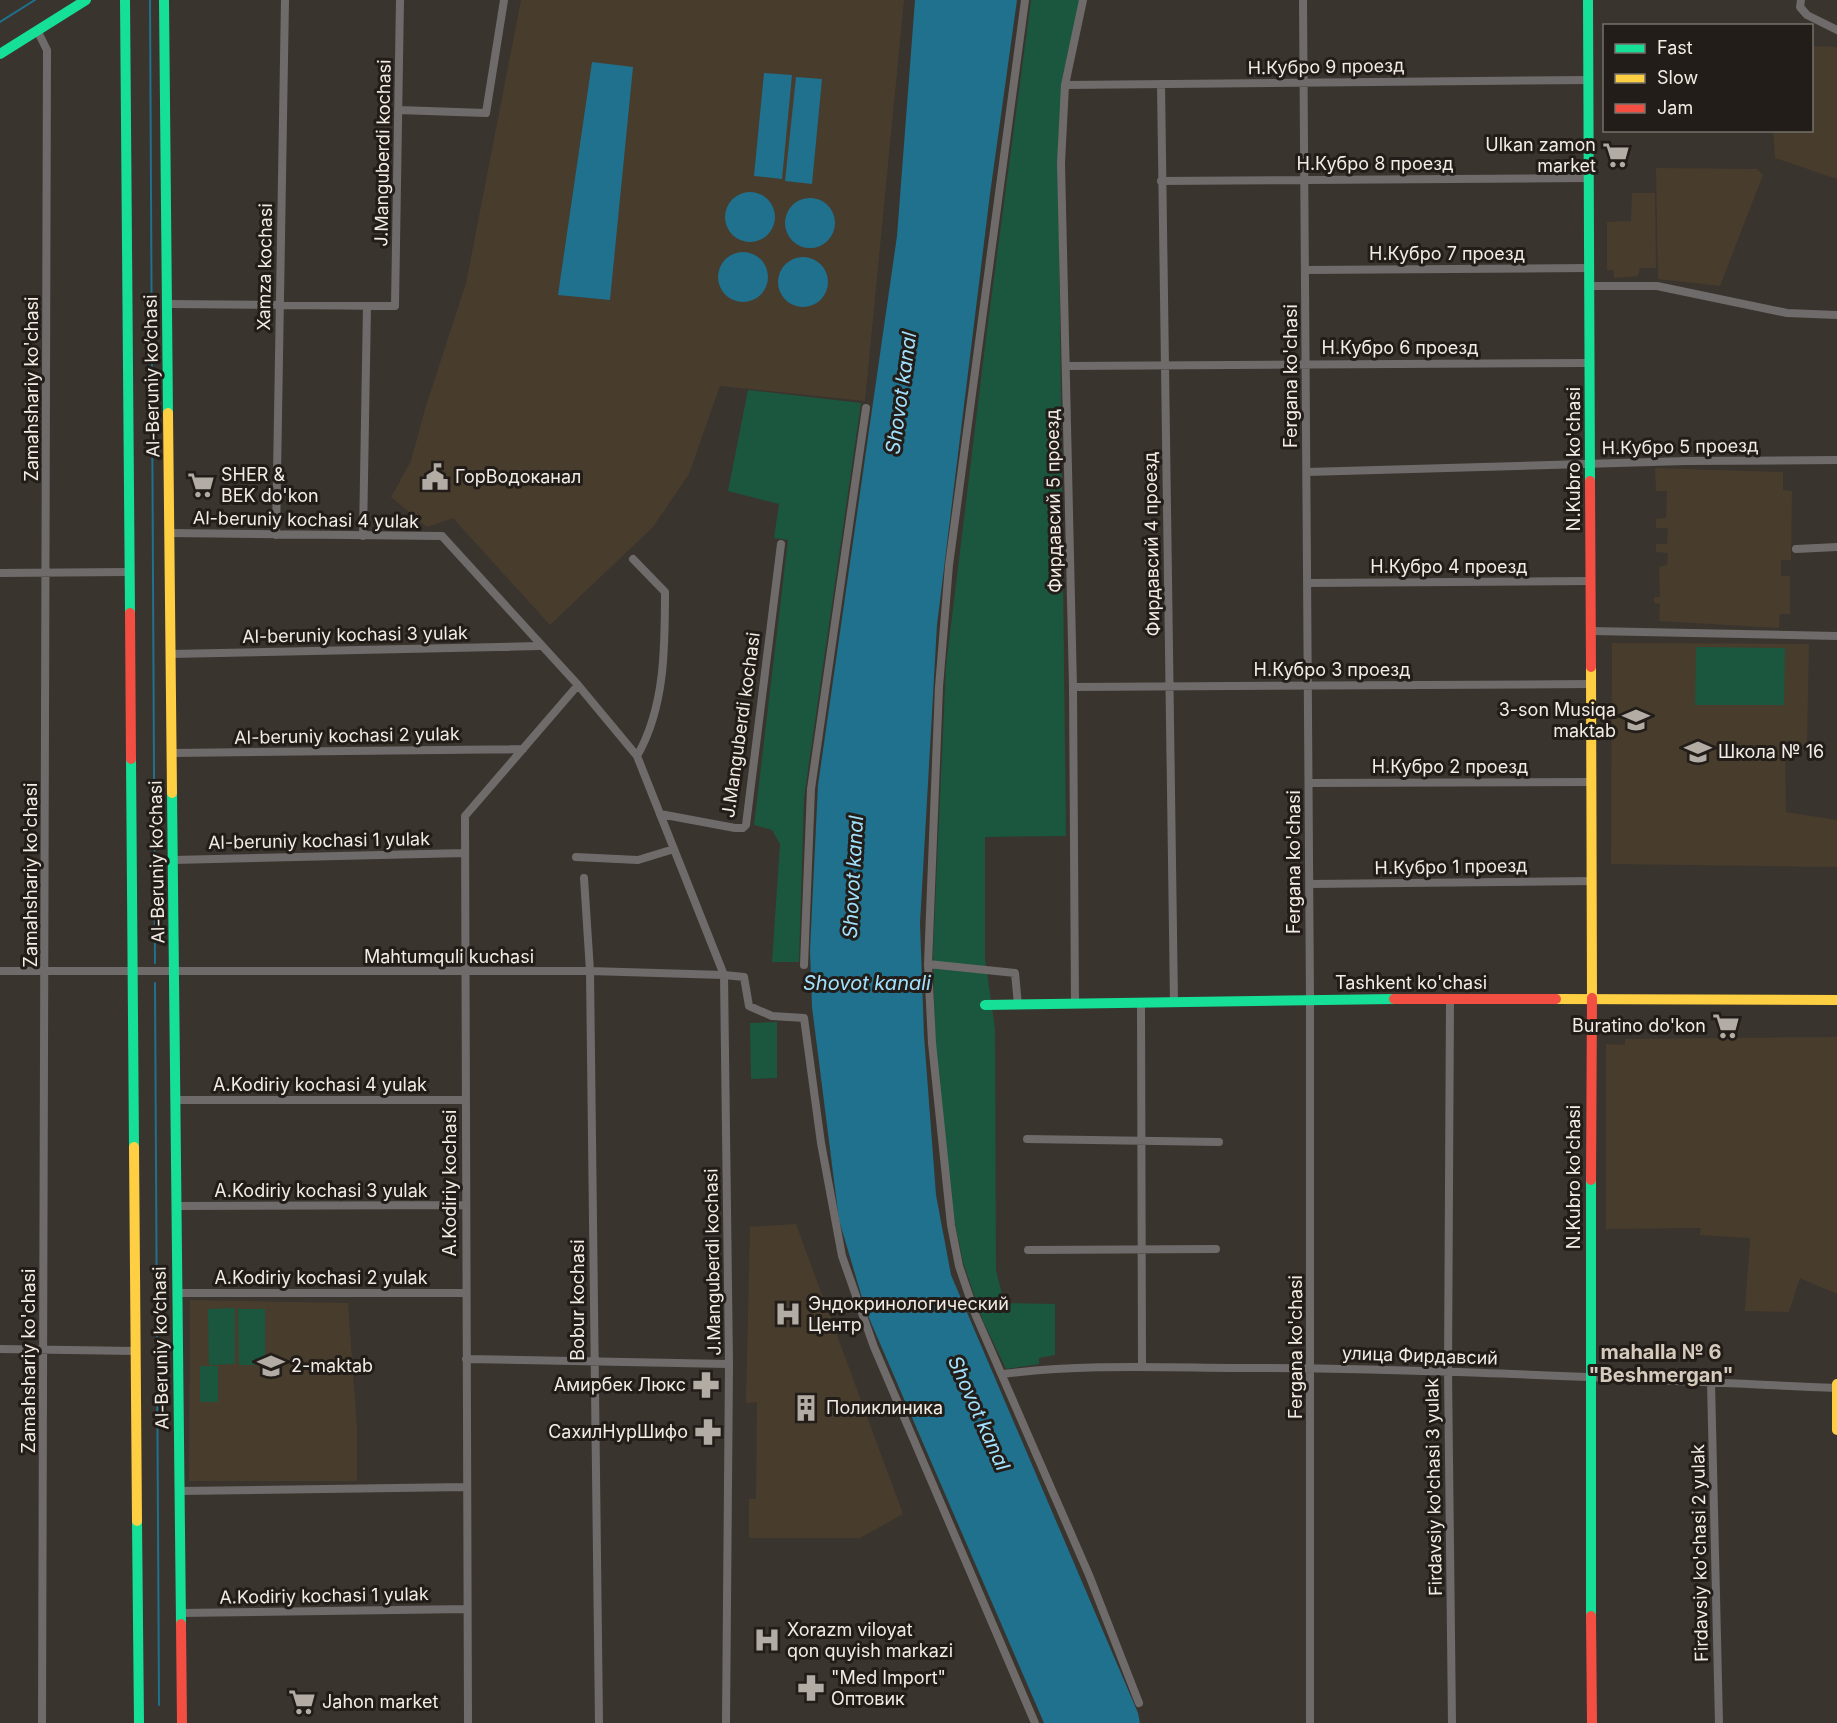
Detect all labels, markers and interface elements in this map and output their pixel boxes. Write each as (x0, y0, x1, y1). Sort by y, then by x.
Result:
legend (1603, 24, 1813, 132)
text: Fast (1657, 37, 1693, 58)
street label: Н.Кубро 9 проезд (1247, 55, 1405, 78)
street label: J.Manguberdi kochasi (370, 59, 395, 247)
text: Slow (1657, 67, 1698, 88)
text: Jam (1657, 97, 1693, 118)
place label: Ulkan zamon market (1485, 134, 1596, 176)
supermarket icon: Ulkan zamon market (1601, 140, 1631, 170)
street label: Н.Кубро 8 проезд (1297, 153, 1453, 174)
street label: Xamza kochasi (253, 203, 276, 331)
street label: Н.Кубро 7 проезд (1369, 243, 1525, 264)
street label: Al-Beruniy ko’chasi (140, 294, 163, 458)
street label: Zamahshariy ko'chasi (21, 297, 42, 481)
street label: Fergana ko'chasi (1280, 304, 1301, 448)
water label: Shovot kanal (881, 330, 921, 456)
street label: Н.Кубро 6 проезд (1322, 337, 1478, 358)
street label: N.Kubro ko'chasi (1563, 387, 1584, 531)
street label: Фирдавсий 5 проезд (1041, 409, 1066, 593)
street label: Н.Кубро 5 проезд (1601, 435, 1759, 458)
street label: Фирдавсий 4 проезд (1139, 452, 1164, 636)
public building icon: ГорВодоканал (420, 462, 450, 492)
place label: SHER & BEK do'kon (221, 464, 319, 506)
place label: ГорВодоканал (455, 466, 581, 487)
supermarket icon: SHER & BEK do'kon (186, 470, 216, 500)
street label: Al-beruniy kochasi 4 yulak (193, 507, 419, 532)
street label: Н.Кубро 4 проезд (1370, 556, 1528, 577)
street label: Al-beruniy kochasi 3 yulak (242, 622, 468, 647)
street label: J.Manguberdi kochasi (717, 631, 764, 819)
street label: Н.Кубро 3 проезд (1254, 659, 1410, 680)
place label: 3-son Musiqa maktab (1499, 699, 1616, 741)
school or university icon: 3-son Musiqa maktab (1621, 705, 1651, 735)
street label: Al-beruniy kochasi 2 yulak (234, 723, 460, 748)
school or university icon: Школа № 16 (1683, 737, 1713, 767)
place label: Школа № 16 (1718, 741, 1824, 762)
street label: Н.Кубро 2 проезд (1372, 756, 1528, 777)
street label: Al-Beruniy ko’chasi (145, 780, 168, 944)
street label: Zamahshariy ko'chasi (20, 783, 41, 967)
street label: Fergana ko'chasi (1283, 790, 1304, 934)
water label: Shovot kanal (838, 815, 868, 939)
street label: Al-beruniy kochasi 1 yulak (208, 828, 430, 853)
street label: Н.Кубро 1 проезд (1374, 855, 1528, 878)
street label: Mahtumquli kuchasi (364, 946, 534, 967)
water label: Shovot kanali (803, 971, 932, 995)
street label: Tashkent ko'chasi (1335, 972, 1487, 993)
supermarket icon: Buratino do'kon (1711, 1011, 1741, 1041)
place label: Buratino do'kon (1572, 1015, 1706, 1036)
street label: A.Kodiriy kochasi 4 yulak (213, 1074, 427, 1095)
street label: N.Kubro ko'chasi (1563, 1105, 1584, 1249)
street label: A.Kodiriy kochasi (439, 1110, 460, 1256)
street label: J.Manguberdi kochasi (700, 1168, 725, 1356)
street label: A.Kodiriy kochasi 3 yulak (214, 1180, 428, 1201)
street label: Bobur kochasi (567, 1239, 588, 1361)
street label: Al-Beruniy ko’chasi (149, 1266, 172, 1430)
street label: A.Kodiriy kochasi 2 yulak (214, 1267, 428, 1288)
street label: Zamahshariy ko'chasi (18, 1269, 39, 1453)
street label: Fergana ko'chasi (1285, 1275, 1306, 1419)
place label: Эндокринологический Центр (808, 1293, 1009, 1335)
hospital icon: Эндокринологический Центр (773, 1299, 803, 1329)
district label: mahalla № 6 "Beshmergan" (1589, 1340, 1733, 1387)
street label: улица Фирдавсий (1342, 1342, 1498, 1369)
school or university icon: 2-maktab (256, 1351, 286, 1381)
water label: Shovot kanal (943, 1352, 1015, 1474)
place label: 2-maktab (291, 1355, 373, 1376)
pharmacy icon: Амирбек Люкс (691, 1370, 721, 1400)
place label: Амирбек Люкс (554, 1374, 686, 1395)
street label: Firdavsiy ko'chasi 3 yulak (1421, 1378, 1446, 1596)
building icon: Поликлиника (791, 1393, 821, 1423)
place label: Поликлиника (826, 1397, 943, 1418)
pharmacy icon: СахилНурШифо (693, 1417, 723, 1447)
place label: СахилНурШифо (548, 1421, 688, 1442)
street label: Firdavsiy ko'chasi 2 yulak (1687, 1444, 1712, 1662)
street label: A.Kodiriy kochasi 1 yulak (219, 1583, 429, 1608)
place label: Xorazm viloyat qon quyish markazi (787, 1619, 953, 1661)
hospital icon: Xorazm viloyat qon quyish markazi (752, 1625, 782, 1655)
place label: "Med Import" Оптовик (831, 1667, 946, 1709)
pharmacy icon: "Med Import" Оптовик (796, 1673, 826, 1703)
supermarket icon: Jahon market (287, 1687, 317, 1717)
place label: Jahon market (322, 1691, 438, 1712)

